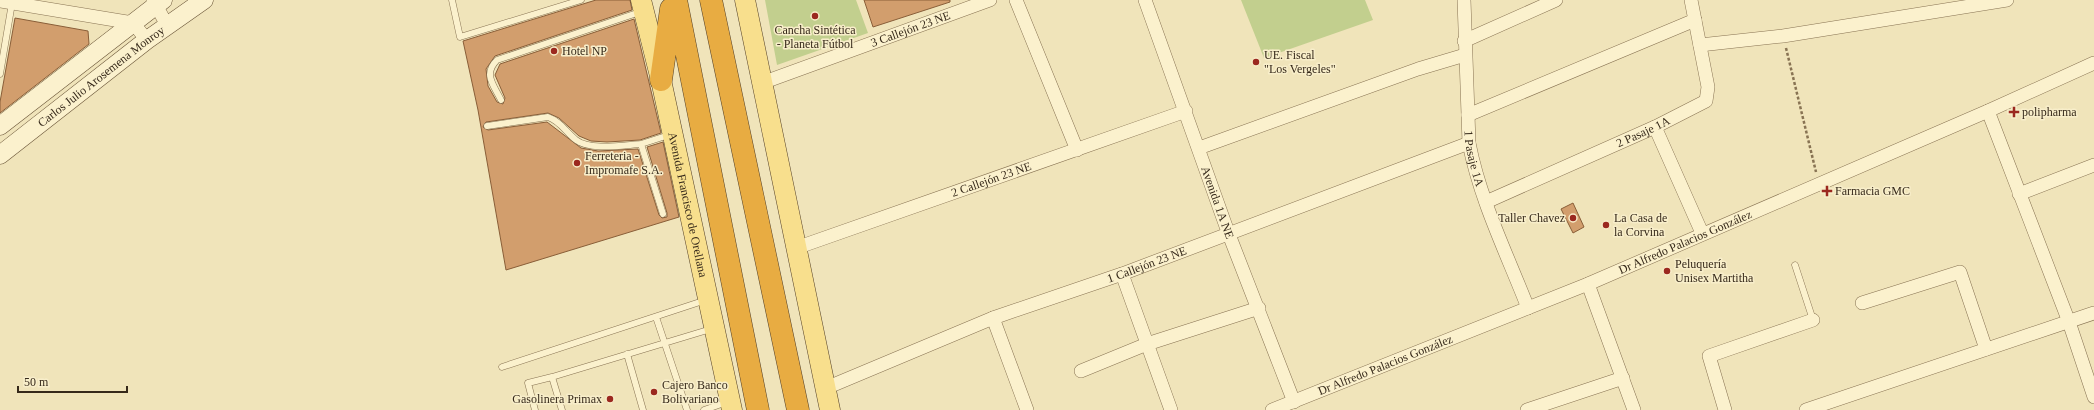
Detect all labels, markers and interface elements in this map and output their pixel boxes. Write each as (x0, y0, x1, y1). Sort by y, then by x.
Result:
street label: 3 Callejón 23 NE (869, 8, 952, 50)
marker: Cancha Sintética - Planeta Fútbol (810, 11, 820, 21)
street label: Carlos Julio Arosemena Monroy (35, 23, 167, 130)
place label: Cancha Sintética - Planeta Fútbol (775, 23, 856, 51)
place label: Hotel NP (562, 44, 607, 58)
marker: Hotel NP (549, 46, 559, 56)
place label: UE. Fiscal "Los Vergeles" (1264, 48, 1336, 76)
marker: UE. Fiscal "Los Vergeles" (1251, 57, 1261, 67)
place label: polipharma (2022, 105, 2077, 119)
marker: polipharma (2009, 107, 2019, 117)
street label: 2 Pasaje 1A (1614, 113, 1673, 150)
street label: 1 Pasaje 1A (1462, 130, 1487, 189)
street label: Avenida Francisco de Orellana (665, 131, 710, 279)
place label: Ferreteria - Impromafe S.A. (585, 149, 663, 177)
marker: Ferreteria - Impromafe S.A. (572, 158, 582, 168)
street label: 2 Callejón 23 NE (949, 159, 1033, 200)
street label: Avenida 1A NE (1198, 164, 1237, 241)
place label: Farmacia GMC (1835, 184, 1910, 198)
marker: Farmacia GMC (1822, 186, 1832, 196)
street label: Dr Alfredo Palacios González (1616, 207, 1754, 277)
place label: Taller Chavez (1498, 211, 1565, 225)
place label: La Casa de la Corvina (1614, 211, 1667, 239)
marker: Taller Chavez (1568, 213, 1578, 223)
marker: La Casa de la Corvina (1601, 220, 1611, 230)
street label: 1 Callejón 23 NE (1105, 243, 1189, 286)
place label: Peluquería Unisex Martitha (1675, 257, 1754, 285)
marker: Peluquería Unisex Martitha (1662, 266, 1672, 276)
street label: Dr Alfredo Palacios González (1316, 332, 1455, 398)
scale bar (18, 368, 127, 394)
text: 50 m (24, 375, 49, 389)
place label: Cajero Banco Bolivariano (662, 378, 728, 406)
marker: Cajero Banco Bolivariano (649, 387, 659, 397)
place label: Gasolinera Primax (512, 392, 602, 406)
marker: Gasolinera Primax (605, 394, 615, 404)

